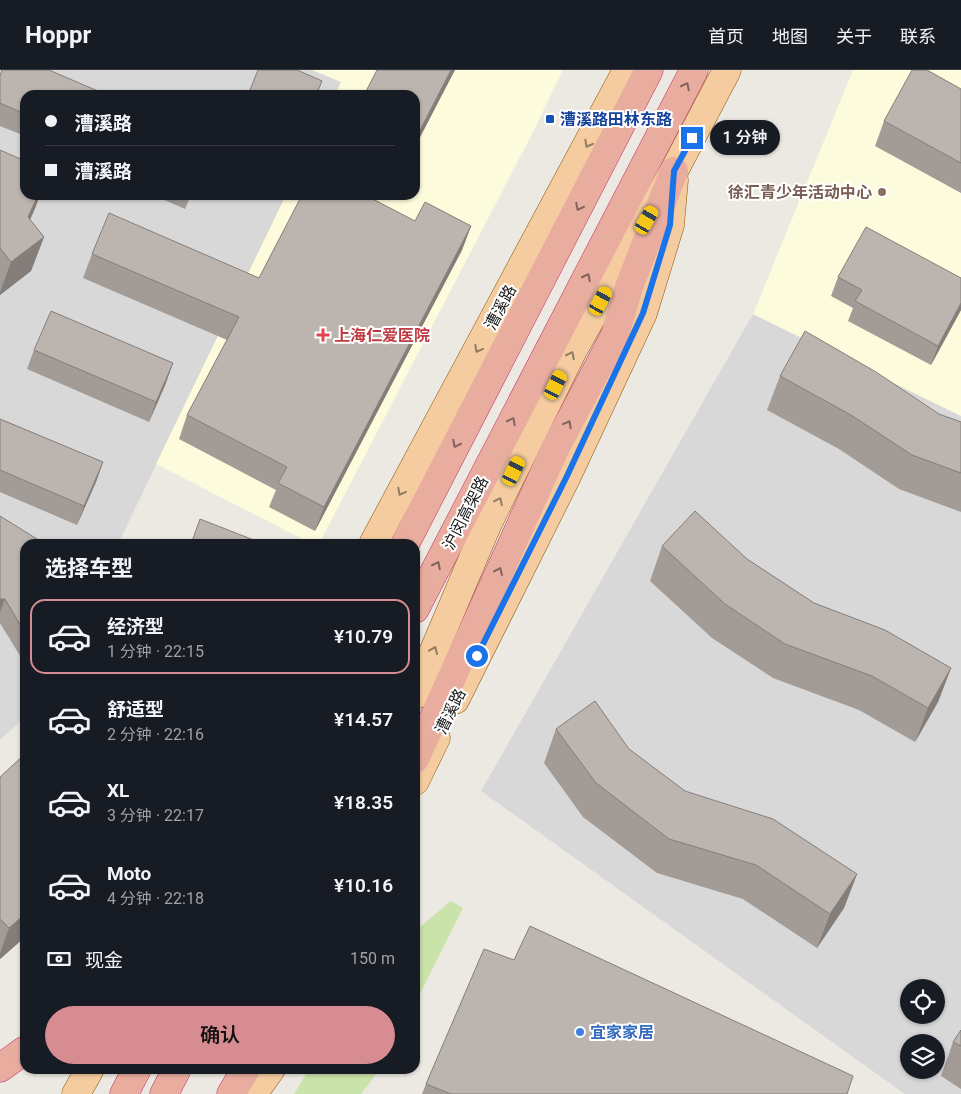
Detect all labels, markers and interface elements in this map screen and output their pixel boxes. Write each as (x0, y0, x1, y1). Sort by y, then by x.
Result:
text: Hoppr (25, 21, 91, 49)
text: 首页 (708, 26, 744, 47)
text: 地图 (772, 26, 808, 47)
text: 关于 (836, 26, 872, 47)
text: 联系 (900, 26, 936, 47)
one-way arrow (680, 82, 690, 91)
place label: 漕溪路田林东路 (560, 110, 672, 129)
text: 漕溪路 (75, 112, 132, 135)
marker: 漕溪路田林东路 (544, 113, 556, 125)
callout: 1 分钟 (710, 120, 780, 156)
route end (681, 127, 703, 149)
text: 1 分钟 (722, 128, 768, 147)
one-way arrow (584, 139, 594, 148)
text: 漕溪路 (75, 160, 132, 183)
place label: 徐汇青少年活动中心 (728, 183, 872, 202)
marker: 徐汇青少年活动中心 (876, 186, 888, 198)
one-way arrow (575, 201, 585, 210)
car (633, 203, 660, 237)
one-way arrow (581, 273, 591, 282)
street label: 漕溪路 (481, 282, 520, 333)
car (587, 284, 614, 318)
place label: 上海仁爱医院 (334, 326, 430, 345)
marker: 上海仁爱医院 (316, 328, 330, 342)
one-way arrow (474, 343, 484, 352)
one-way arrow (565, 351, 575, 360)
car (542, 368, 569, 402)
one-way arrow (506, 417, 516, 426)
one-way arrow (562, 420, 572, 429)
one-way arrow (452, 439, 462, 448)
car (500, 454, 527, 488)
street label: 沪闵高架路 (439, 473, 492, 553)
one-way arrow (397, 487, 407, 496)
one-way arrow (493, 497, 503, 506)
text: 选择车型 (45, 556, 133, 581)
one-way arrow (431, 562, 441, 571)
one-way arrow (493, 567, 504, 576)
icon: car (47, 614, 92, 659)
text: 经济型 (107, 615, 164, 638)
text: ¥10.79 (334, 625, 393, 648)
text: 1 分钟 · 22:15 (107, 642, 204, 661)
route start (466, 645, 488, 667)
one-way arrow (428, 646, 439, 655)
street label: 漕溪路 (431, 685, 470, 737)
icon: car (47, 697, 92, 742)
text: 舒适型 (107, 698, 164, 721)
text: ¥14.57 (334, 708, 393, 731)
text: 2 分钟 · 22:16 (107, 725, 204, 744)
text: XL (107, 779, 129, 802)
icon: car (47, 780, 92, 825)
text: ¥18.35 (334, 791, 393, 814)
text: 3 分钟 · 22:17 (107, 806, 204, 825)
text: Moto (107, 862, 151, 885)
icon: car (47, 863, 92, 908)
text: ¥10.16 (334, 874, 393, 897)
text: 4 分钟 · 22:18 (107, 889, 204, 908)
icon: cash (45, 945, 73, 973)
text: 现金 (85, 949, 123, 972)
text: 150 m (350, 949, 395, 968)
map controls (900, 979, 945, 1079)
button: locate (900, 979, 945, 1024)
button: 确认 (45, 1006, 395, 1064)
place label: 宜家家居 (590, 1023, 654, 1042)
marker: 宜家家居 (574, 1026, 586, 1038)
button: layers (900, 1034, 945, 1079)

